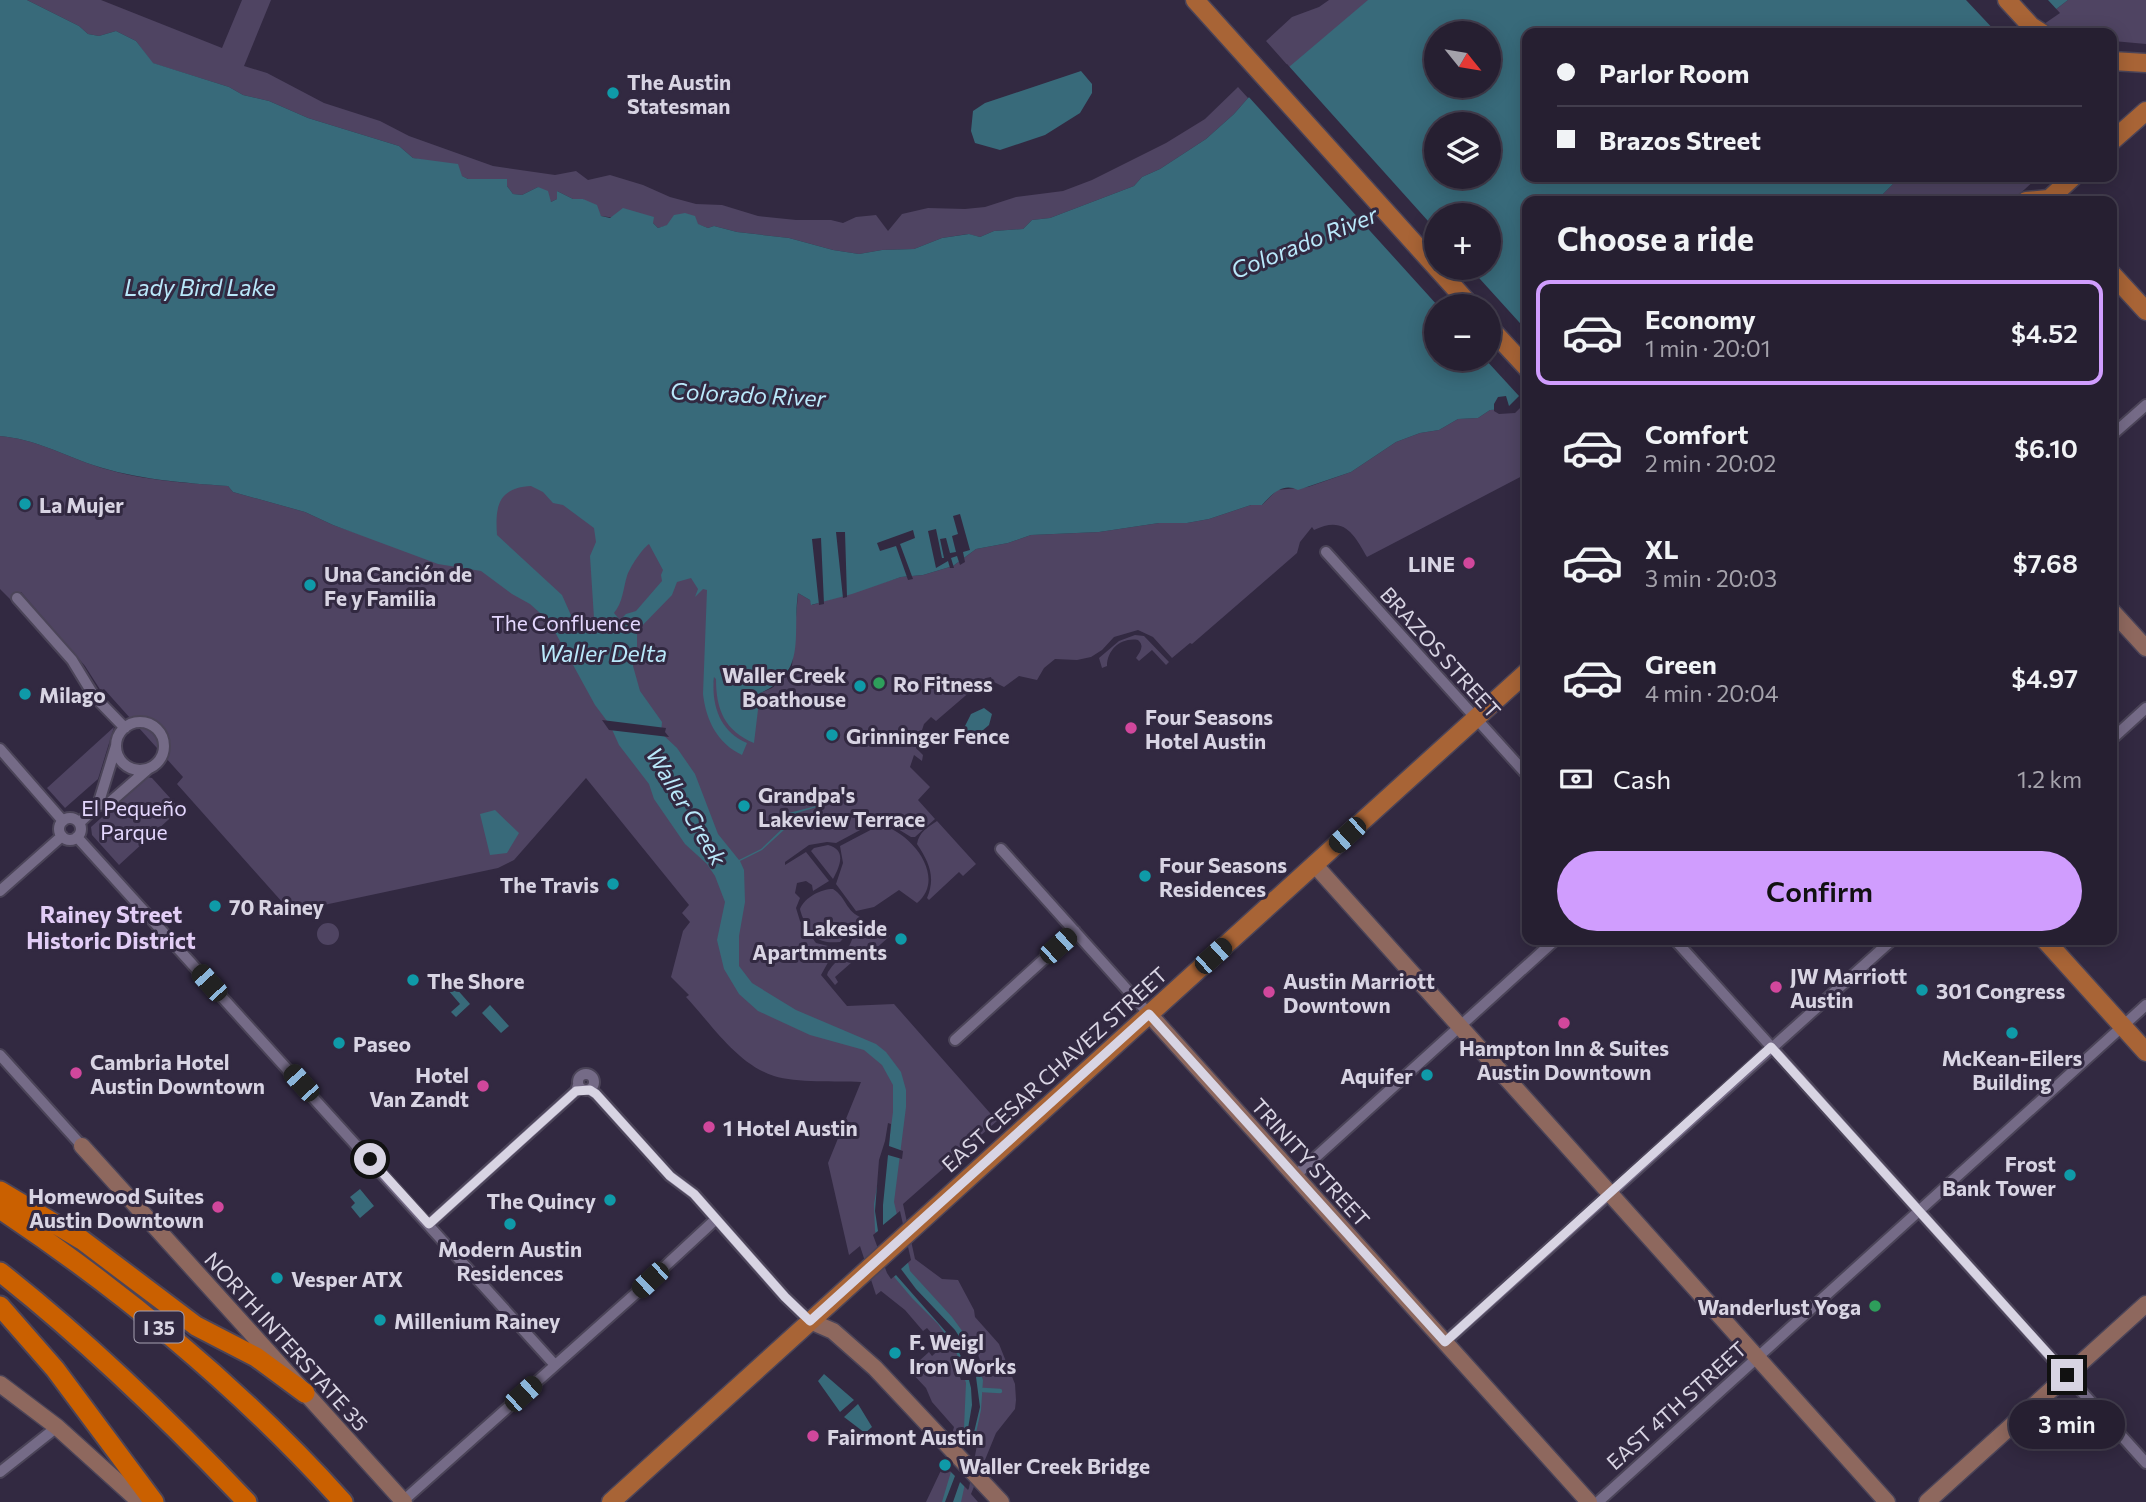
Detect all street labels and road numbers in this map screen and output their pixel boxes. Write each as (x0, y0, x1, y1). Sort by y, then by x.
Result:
street label: BRAZOS STREET (1376, 581, 1506, 723)
street label: EAST CESAR CHAVEZ STREET (936, 961, 1172, 1177)
street label: TRINITY STREET (1247, 1093, 1375, 1231)
street label: NORTH INTERSTATE 35 (200, 1246, 374, 1436)
road number: I 35 (134, 1312, 184, 1343)
street label: EAST 4TH STREET (1601, 1336, 1751, 1474)

